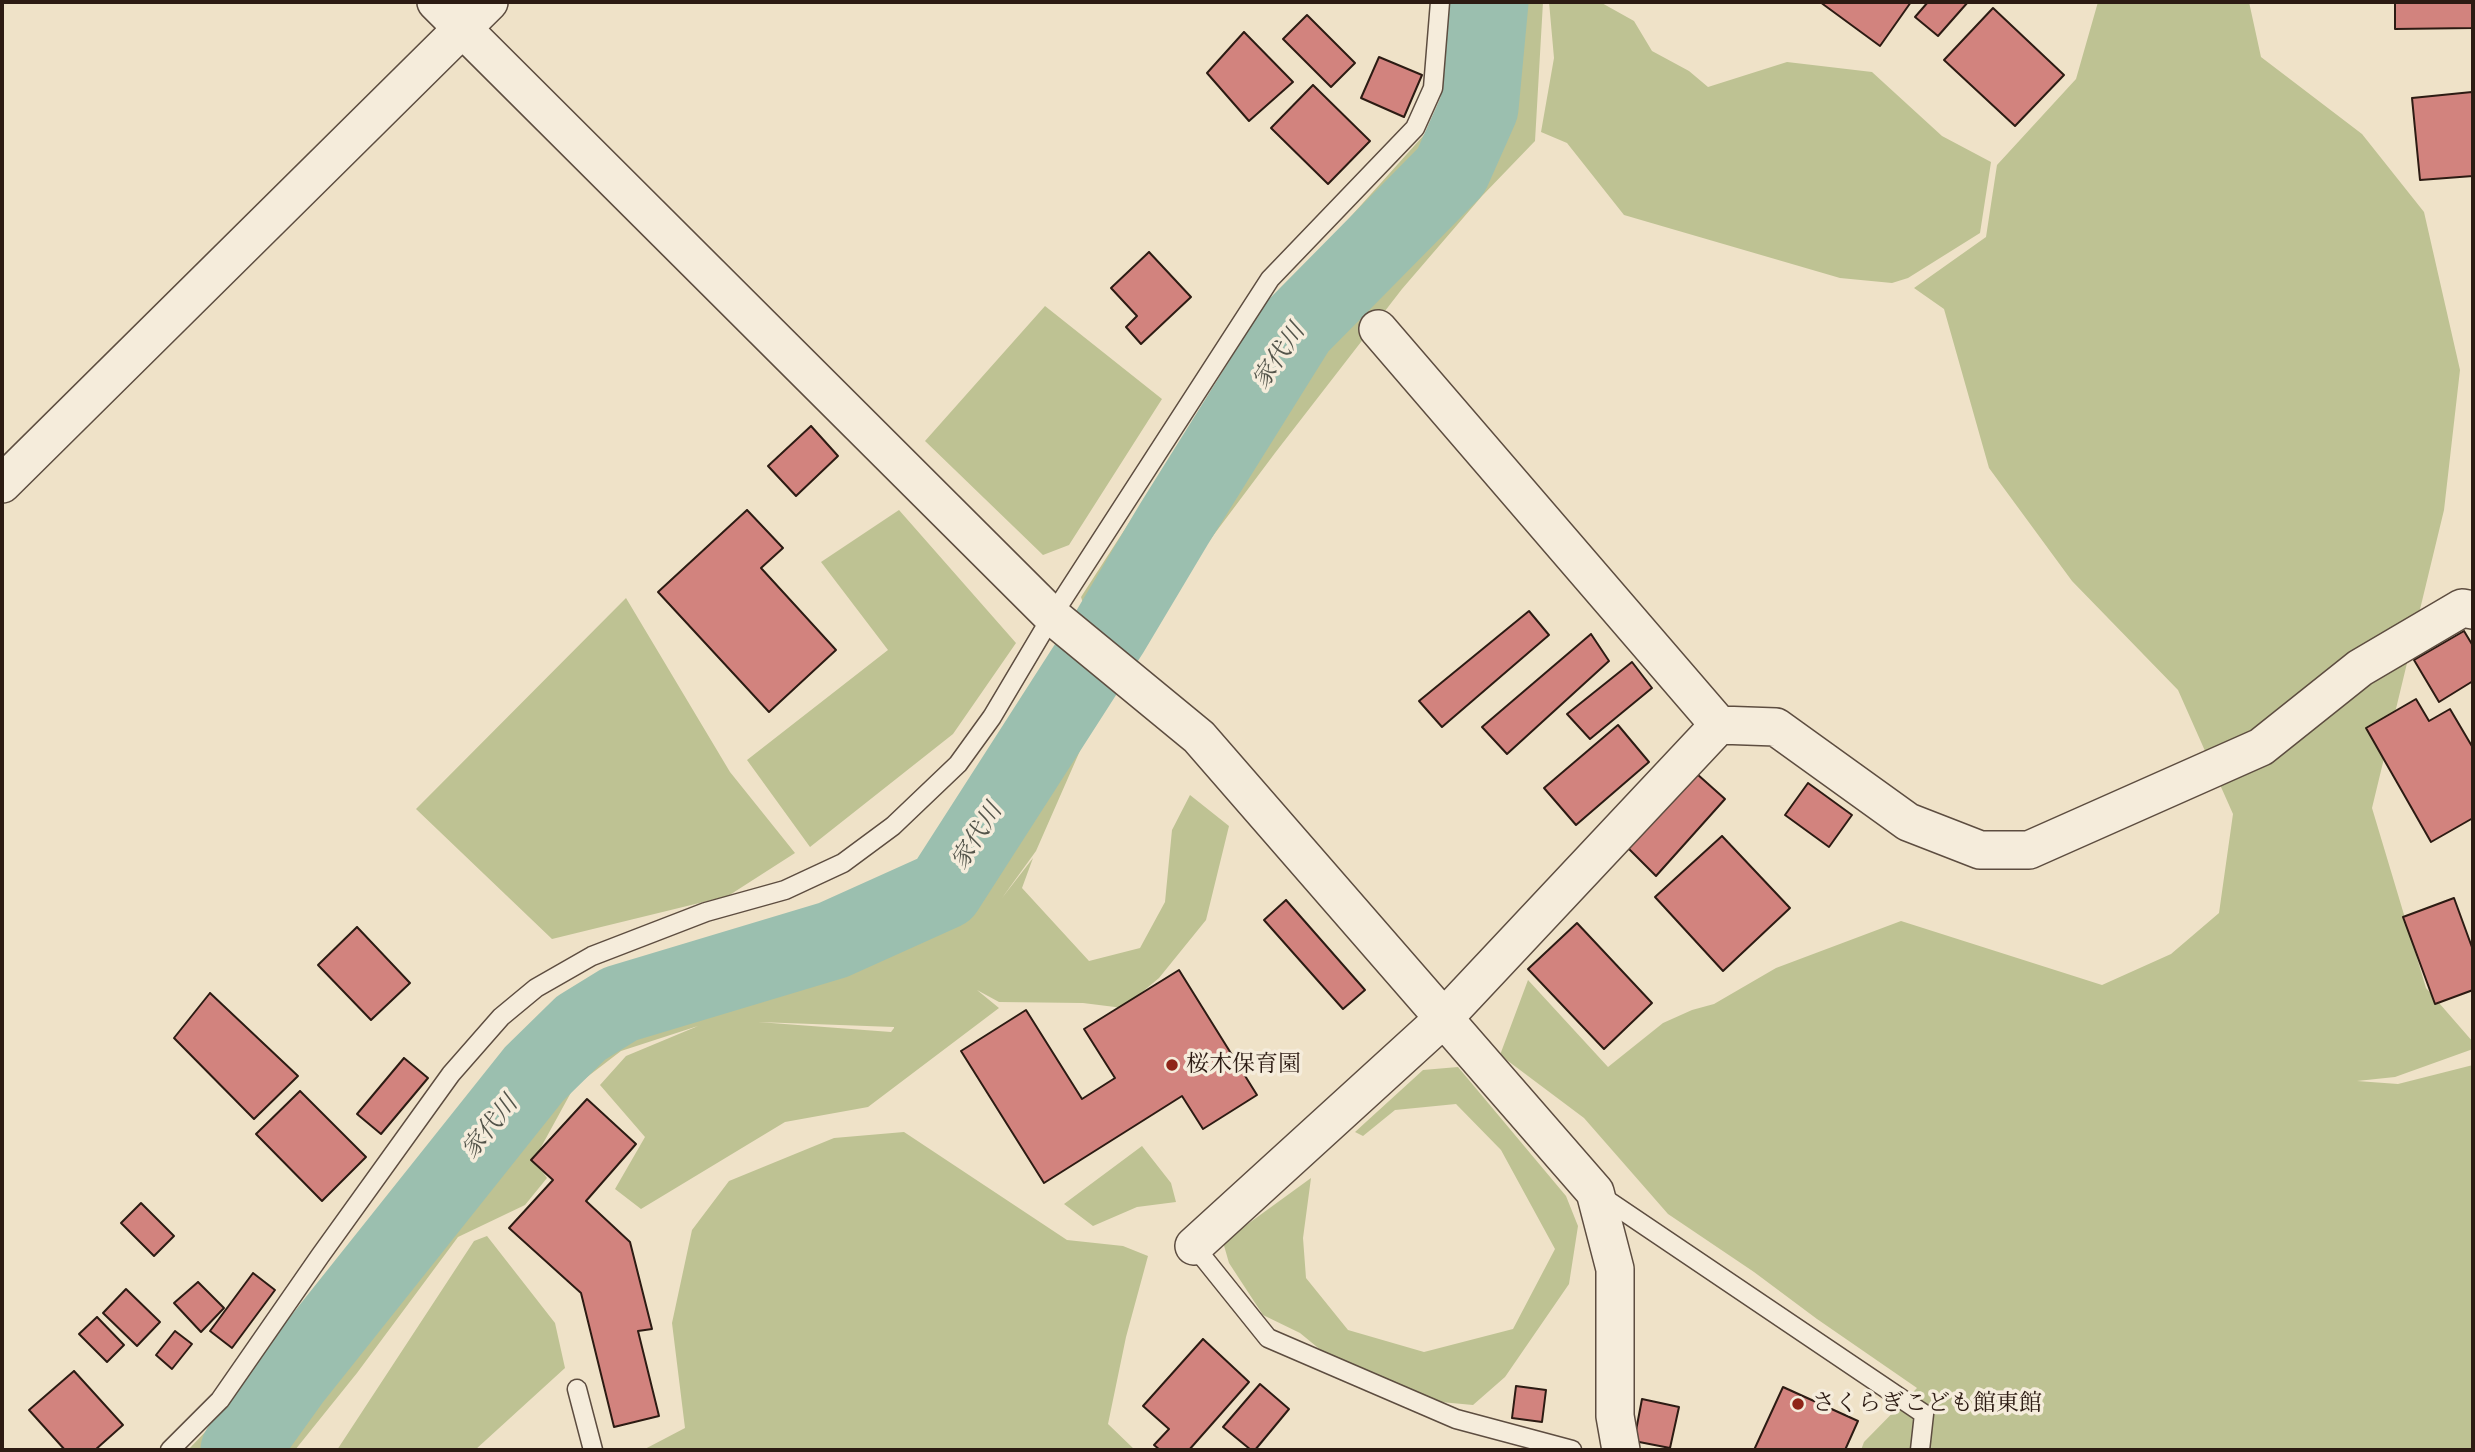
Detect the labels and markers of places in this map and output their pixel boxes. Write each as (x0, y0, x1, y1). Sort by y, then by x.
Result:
place label: 桜木保育園 (1186, 1051, 1301, 1079)
marker: 桜木保育園 (1164, 1057, 1180, 1073)
place label: さくらぎこども館東館 (1812, 1390, 2042, 1418)
marker: さくらぎこども館東館 (1790, 1396, 1806, 1412)

